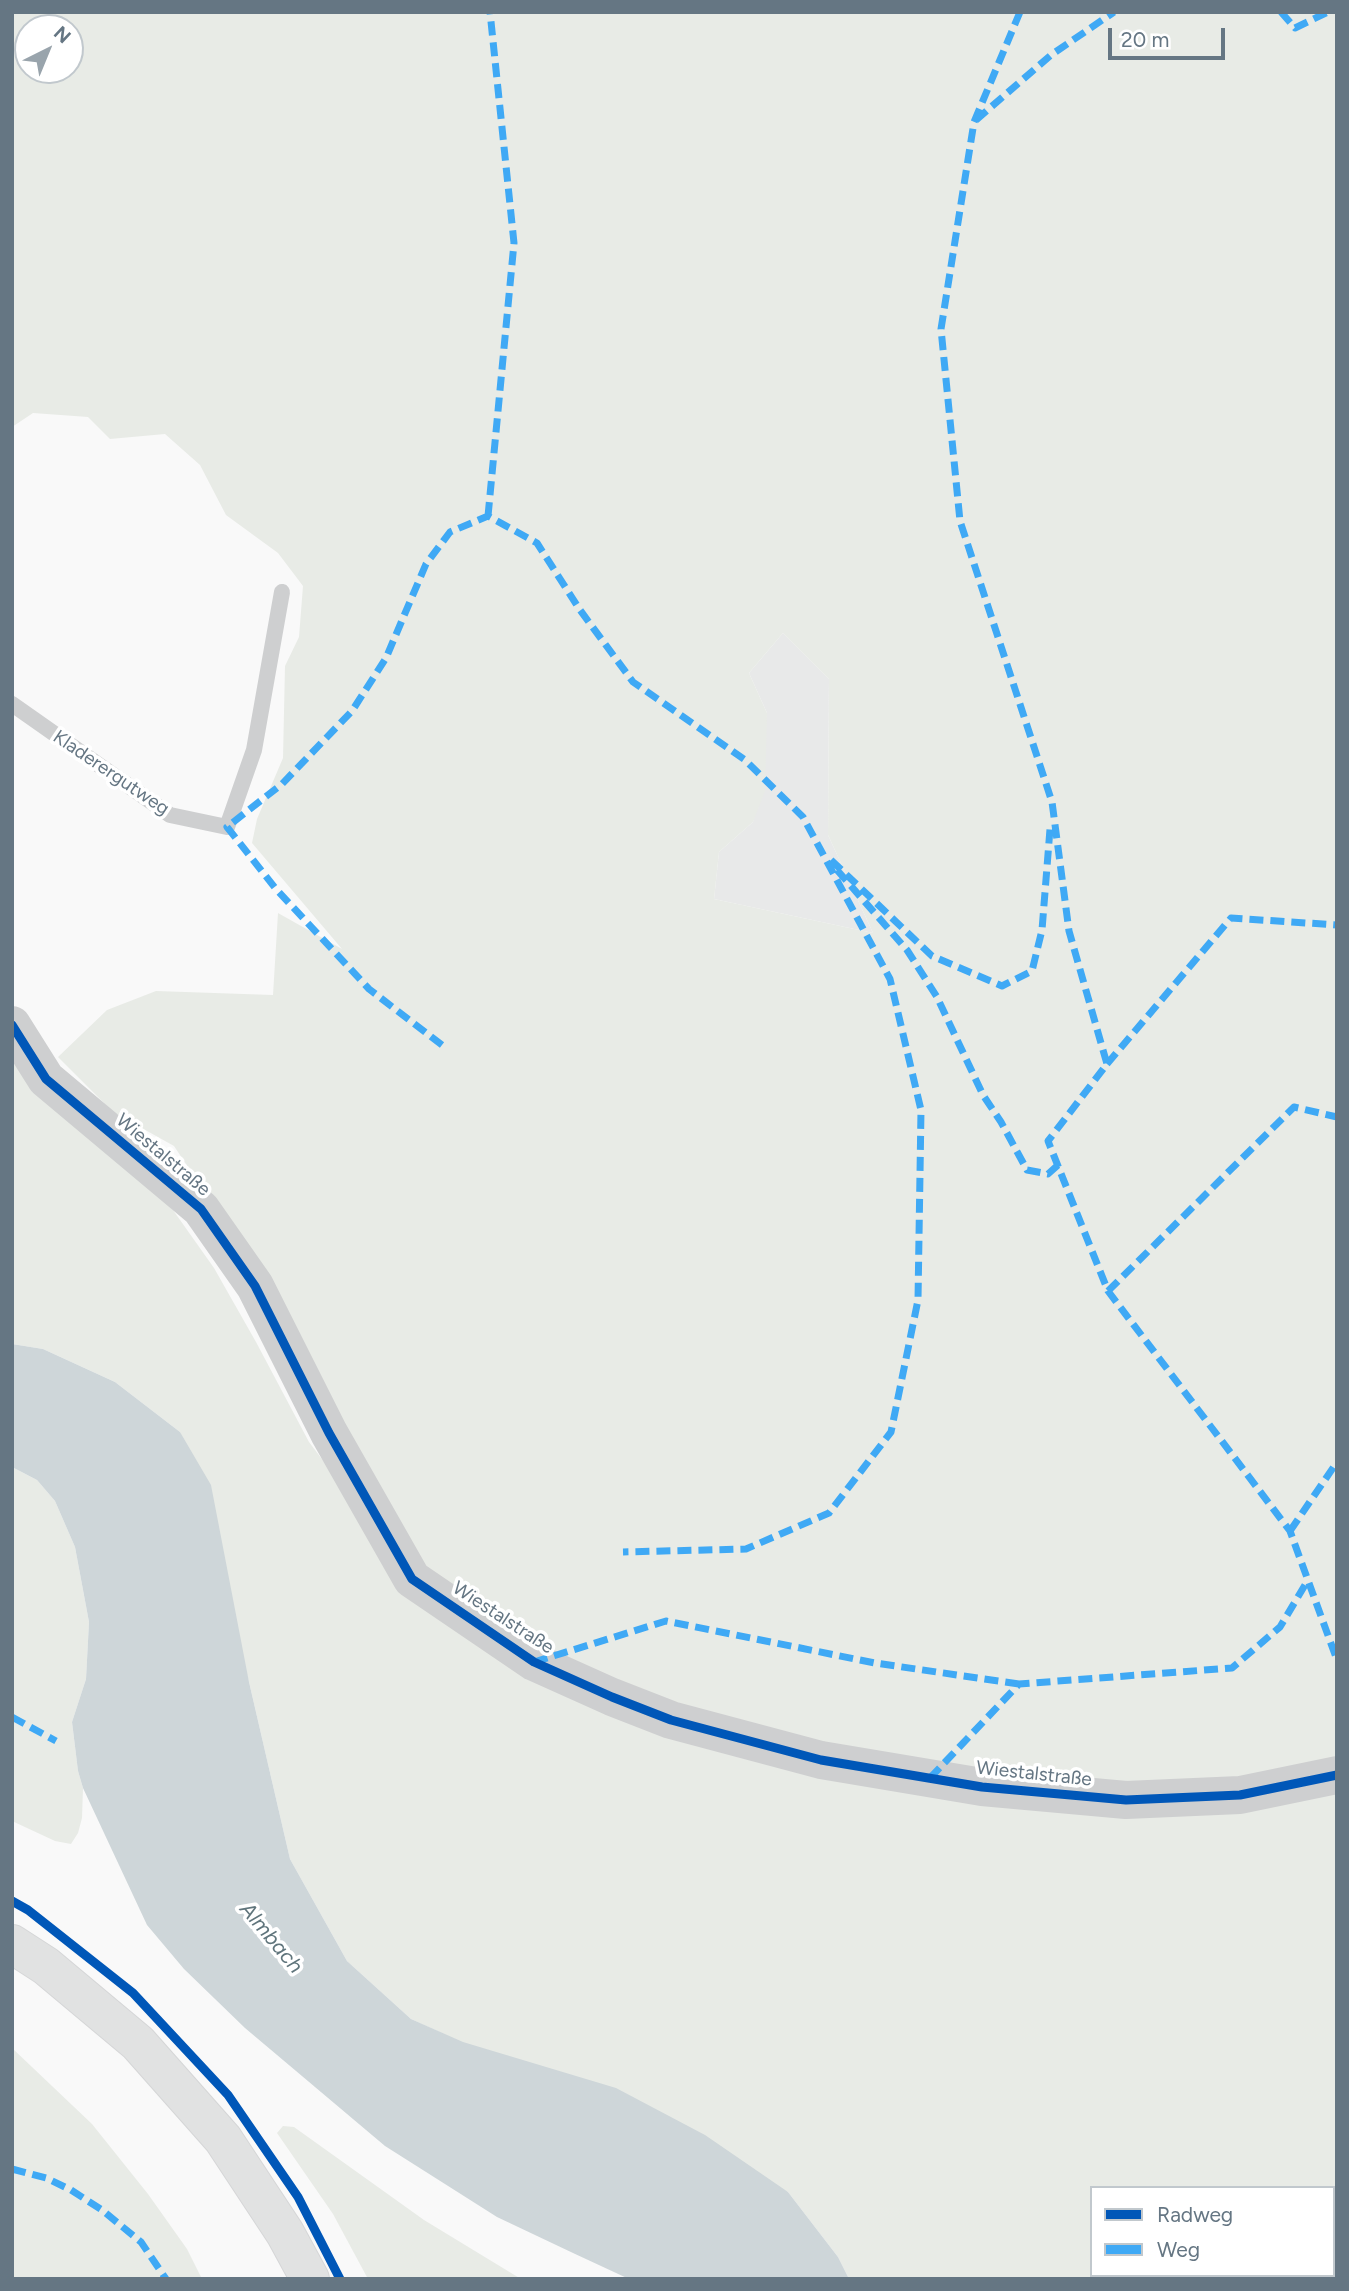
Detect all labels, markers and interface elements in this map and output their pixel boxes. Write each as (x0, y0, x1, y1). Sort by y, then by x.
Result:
north arrow (14, 14, 84, 84)
scale bar (1111, 14, 1228, 58)
text: N (49, 21, 76, 48)
text: 20 m (1121, 27, 1169, 52)
street label: Kladerergutweg (49, 726, 173, 820)
street label: Wiestalstraße (111, 1109, 215, 1201)
street label: Wiestalstraße (448, 1577, 558, 1659)
street label: Wiestalstraße (975, 1757, 1093, 1791)
water label: Almbach (234, 1897, 308, 1979)
legend (1090, 2186, 1335, 2277)
text: Radweg (1157, 2202, 1233, 2227)
text: Weg (1157, 2237, 1200, 2262)

